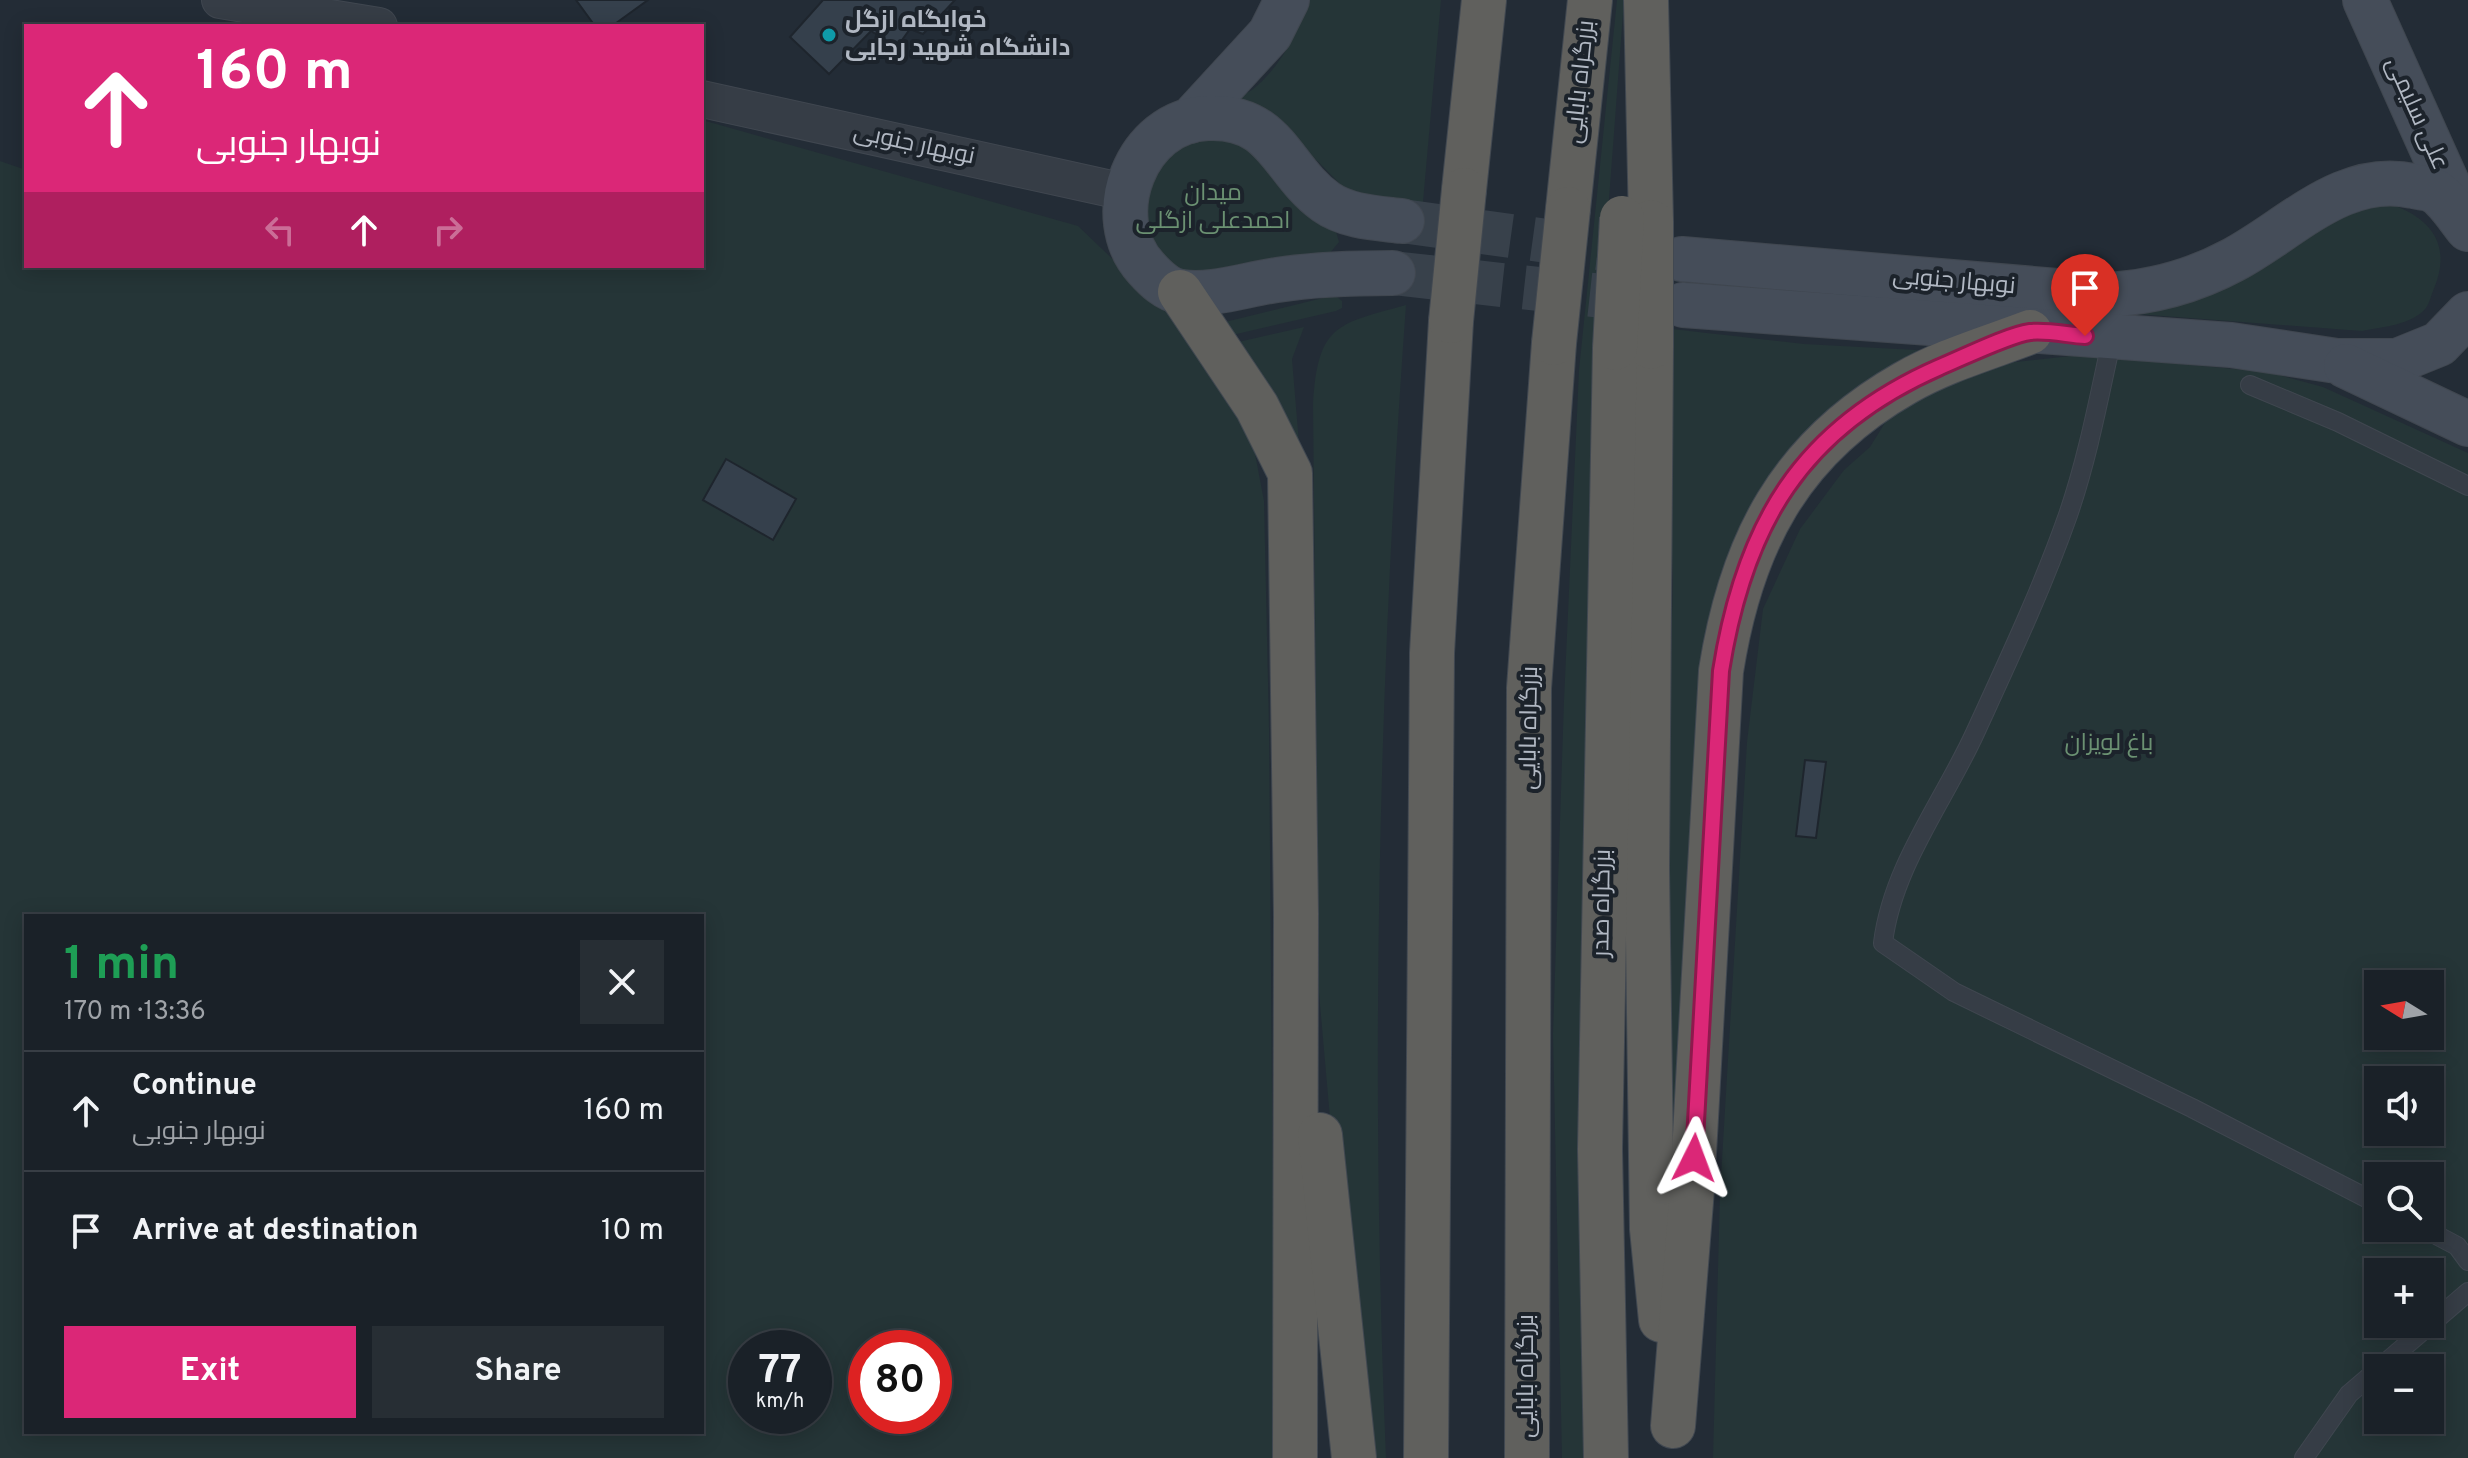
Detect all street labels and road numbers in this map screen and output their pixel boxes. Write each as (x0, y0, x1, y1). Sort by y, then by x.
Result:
street label: بزرگراه بابایی (1560, 19, 1602, 145)
street label: علی سلیمی (2378, 53, 2454, 175)
street label: نوبهار جنوبی (851, 117, 977, 173)
street label: نوبهار جنوبی (1891, 262, 2017, 302)
street label: بزرگراه بابایی (1514, 666, 1546, 790)
street label: بزرگراه صدر (1587, 849, 1619, 959)
street label: بزرگراه بابایی (1512, 1314, 1542, 1438)

